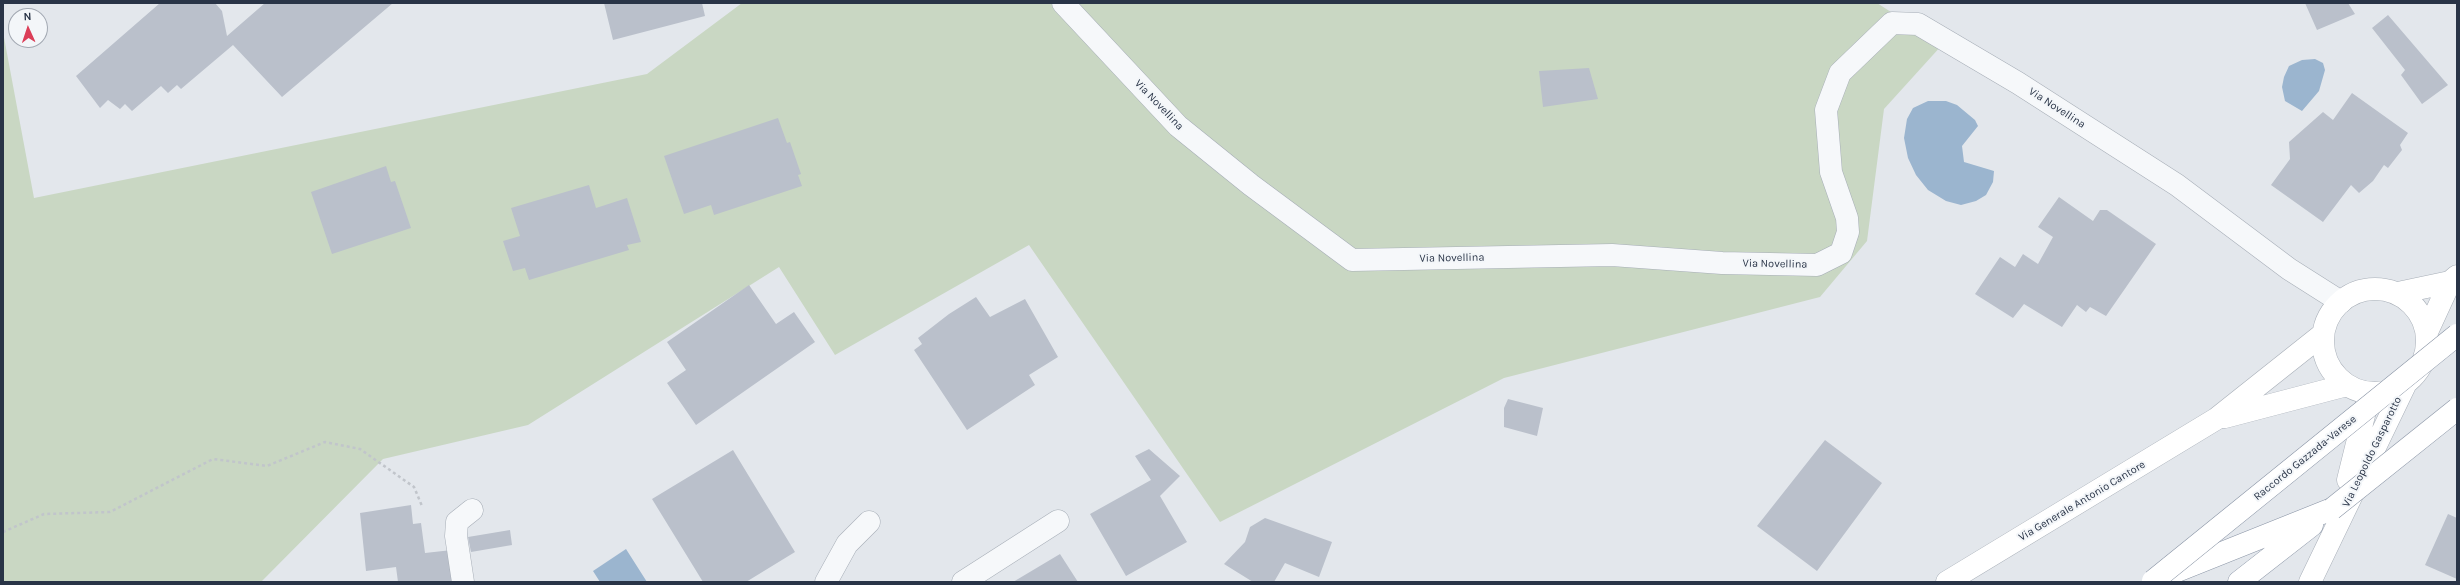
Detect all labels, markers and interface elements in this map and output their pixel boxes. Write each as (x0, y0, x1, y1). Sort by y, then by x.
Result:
north arrow (8, 8, 48, 48)
text: N (23, 10, 32, 23)
street label: Via Novellina (1132, 77, 1186, 133)
street label: Via Novellina (2026, 85, 2088, 131)
street label: Via Novellina (1419, 251, 1485, 265)
street label: Via Novellina (1742, 257, 1808, 271)
street label: Via Leopoldo Gasparotto (2339, 395, 2405, 509)
street label: Raccordo Gazzada-Varese (2251, 413, 2359, 503)
street label: Via Generale Antonio Cantore (2016, 458, 2148, 544)

